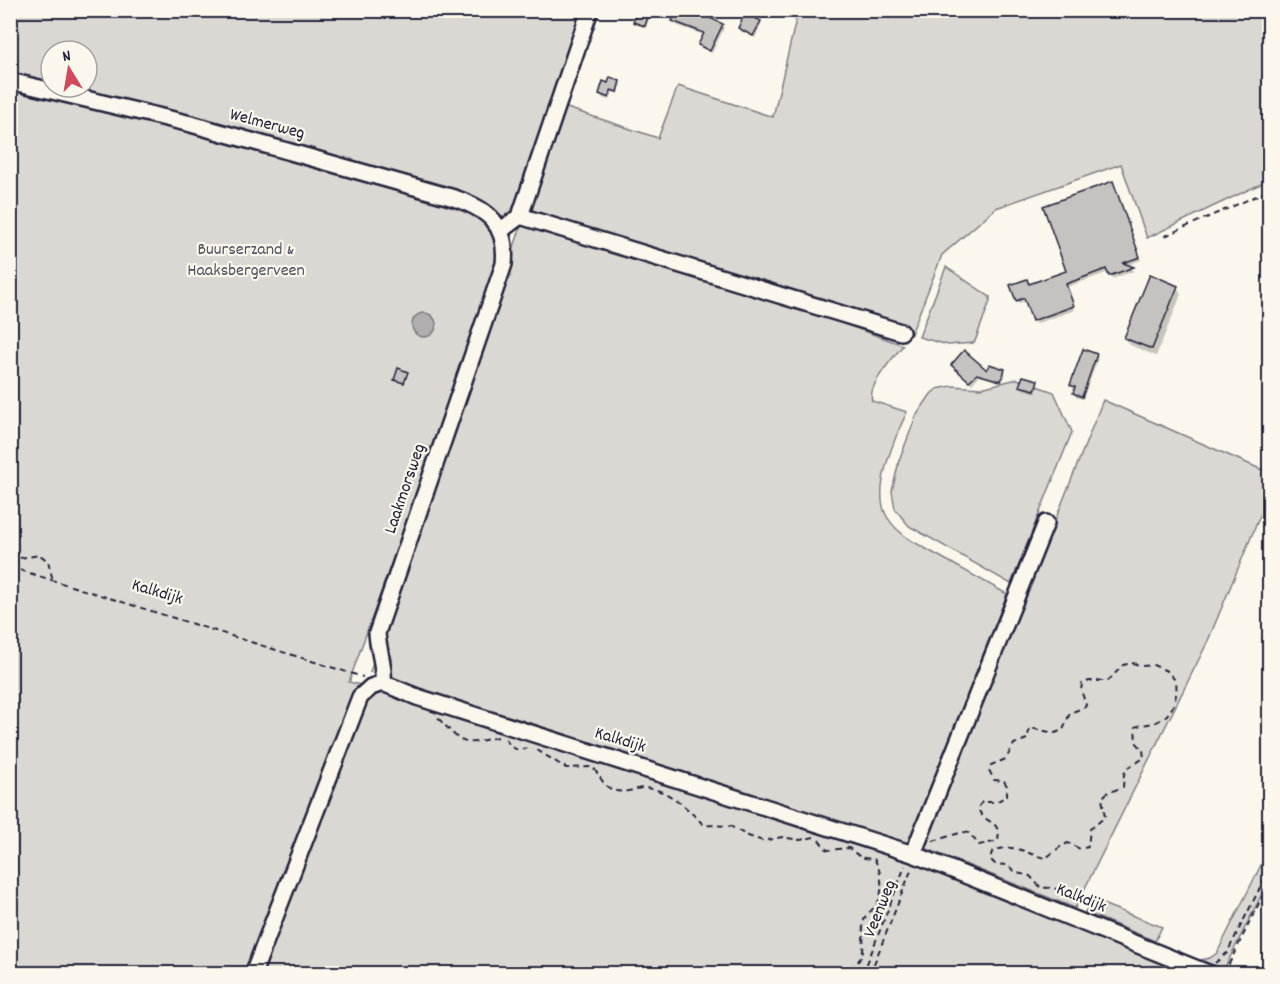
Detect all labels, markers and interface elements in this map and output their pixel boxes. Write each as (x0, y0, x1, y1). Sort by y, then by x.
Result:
north arrow (39, 39, 99, 99)
text: N (61, 45, 73, 69)
street label: Welmerweg (227, 103, 307, 147)
park label: Buurserzand & Haaksbergerveen (187, 238, 305, 284)
street label: Laakmorsweg (379, 441, 433, 537)
street label: Kalkdijk (128, 573, 186, 613)
street label: Kalkdijk (591, 721, 649, 761)
street label: Veenweg (858, 876, 904, 942)
street label: Kalkdijk (1052, 878, 1110, 920)

